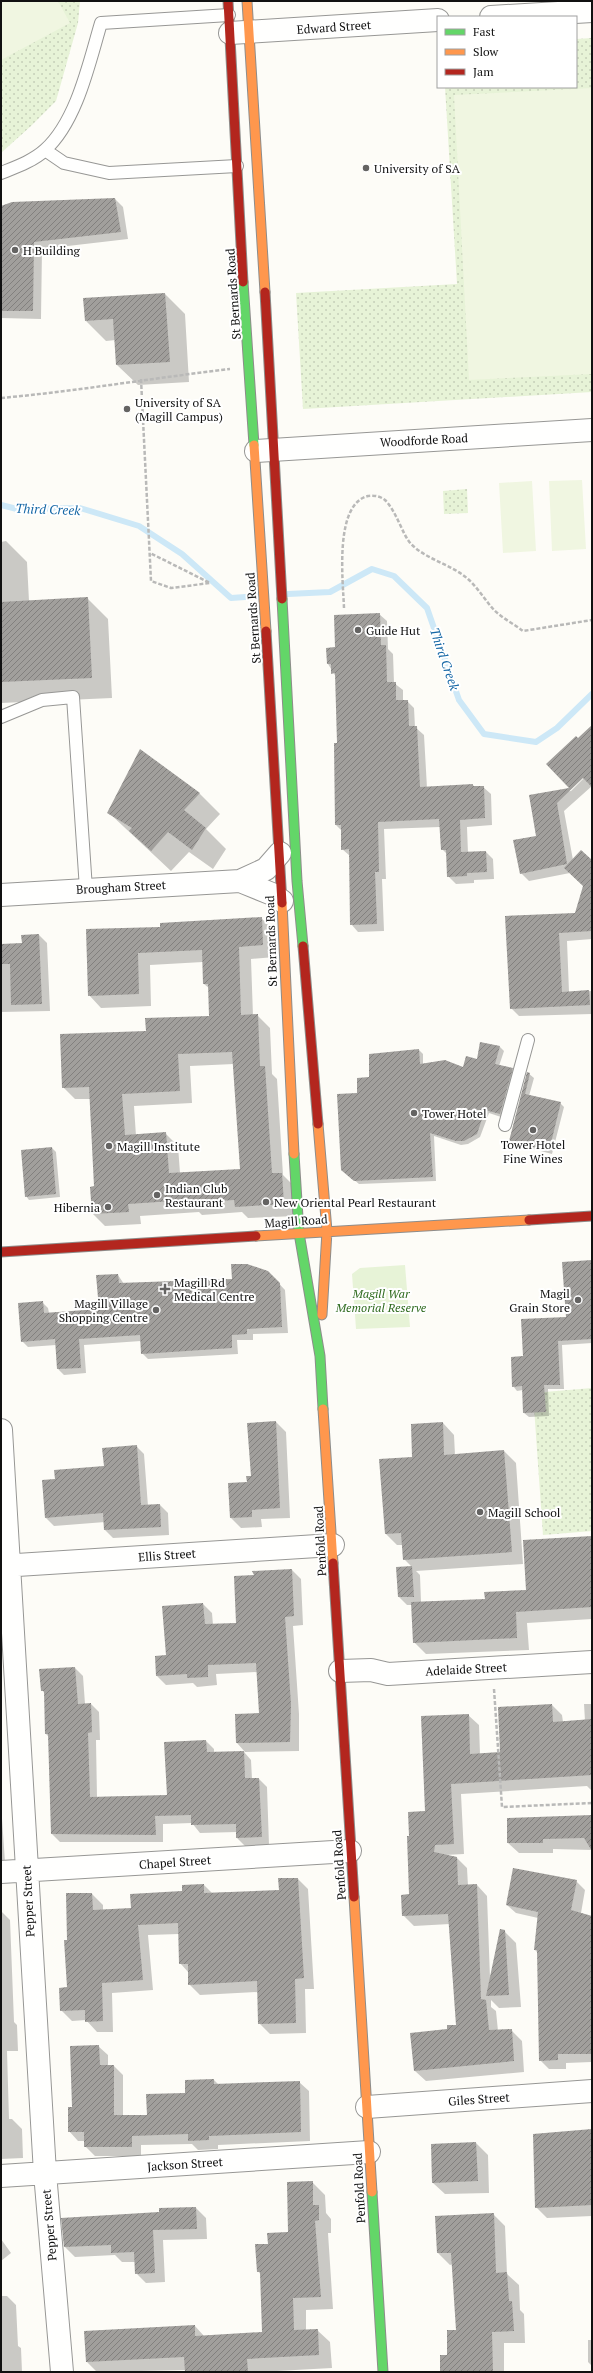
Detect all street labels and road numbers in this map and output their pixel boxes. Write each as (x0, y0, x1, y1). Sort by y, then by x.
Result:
street label: Edward Street (296, 17, 372, 37)
street label: St Bernards Road (222, 248, 244, 340)
street label: Woodforde Road (380, 430, 469, 450)
street label: St Bernards Road (242, 572, 264, 664)
street label: Brougham Street (76, 877, 167, 897)
street label: St Bernards Road (262, 895, 280, 987)
street label: Magill Road (264, 1211, 328, 1231)
street label: Penfold Road (311, 1505, 329, 1577)
street label: Ellis Street (138, 1545, 197, 1565)
street label: Adelaide Street (425, 1659, 508, 1679)
street label: Penfold Road (329, 1829, 349, 1901)
street label: Chapel Street (138, 1852, 212, 1872)
street label: Pepper Street (19, 1864, 37, 1937)
street label: Giles Street (448, 2089, 511, 2109)
street label: Penfold Road (350, 2152, 368, 2224)
street label: Jackson Street (147, 2154, 224, 2174)
street label: Pepper Street (38, 2188, 60, 2262)

